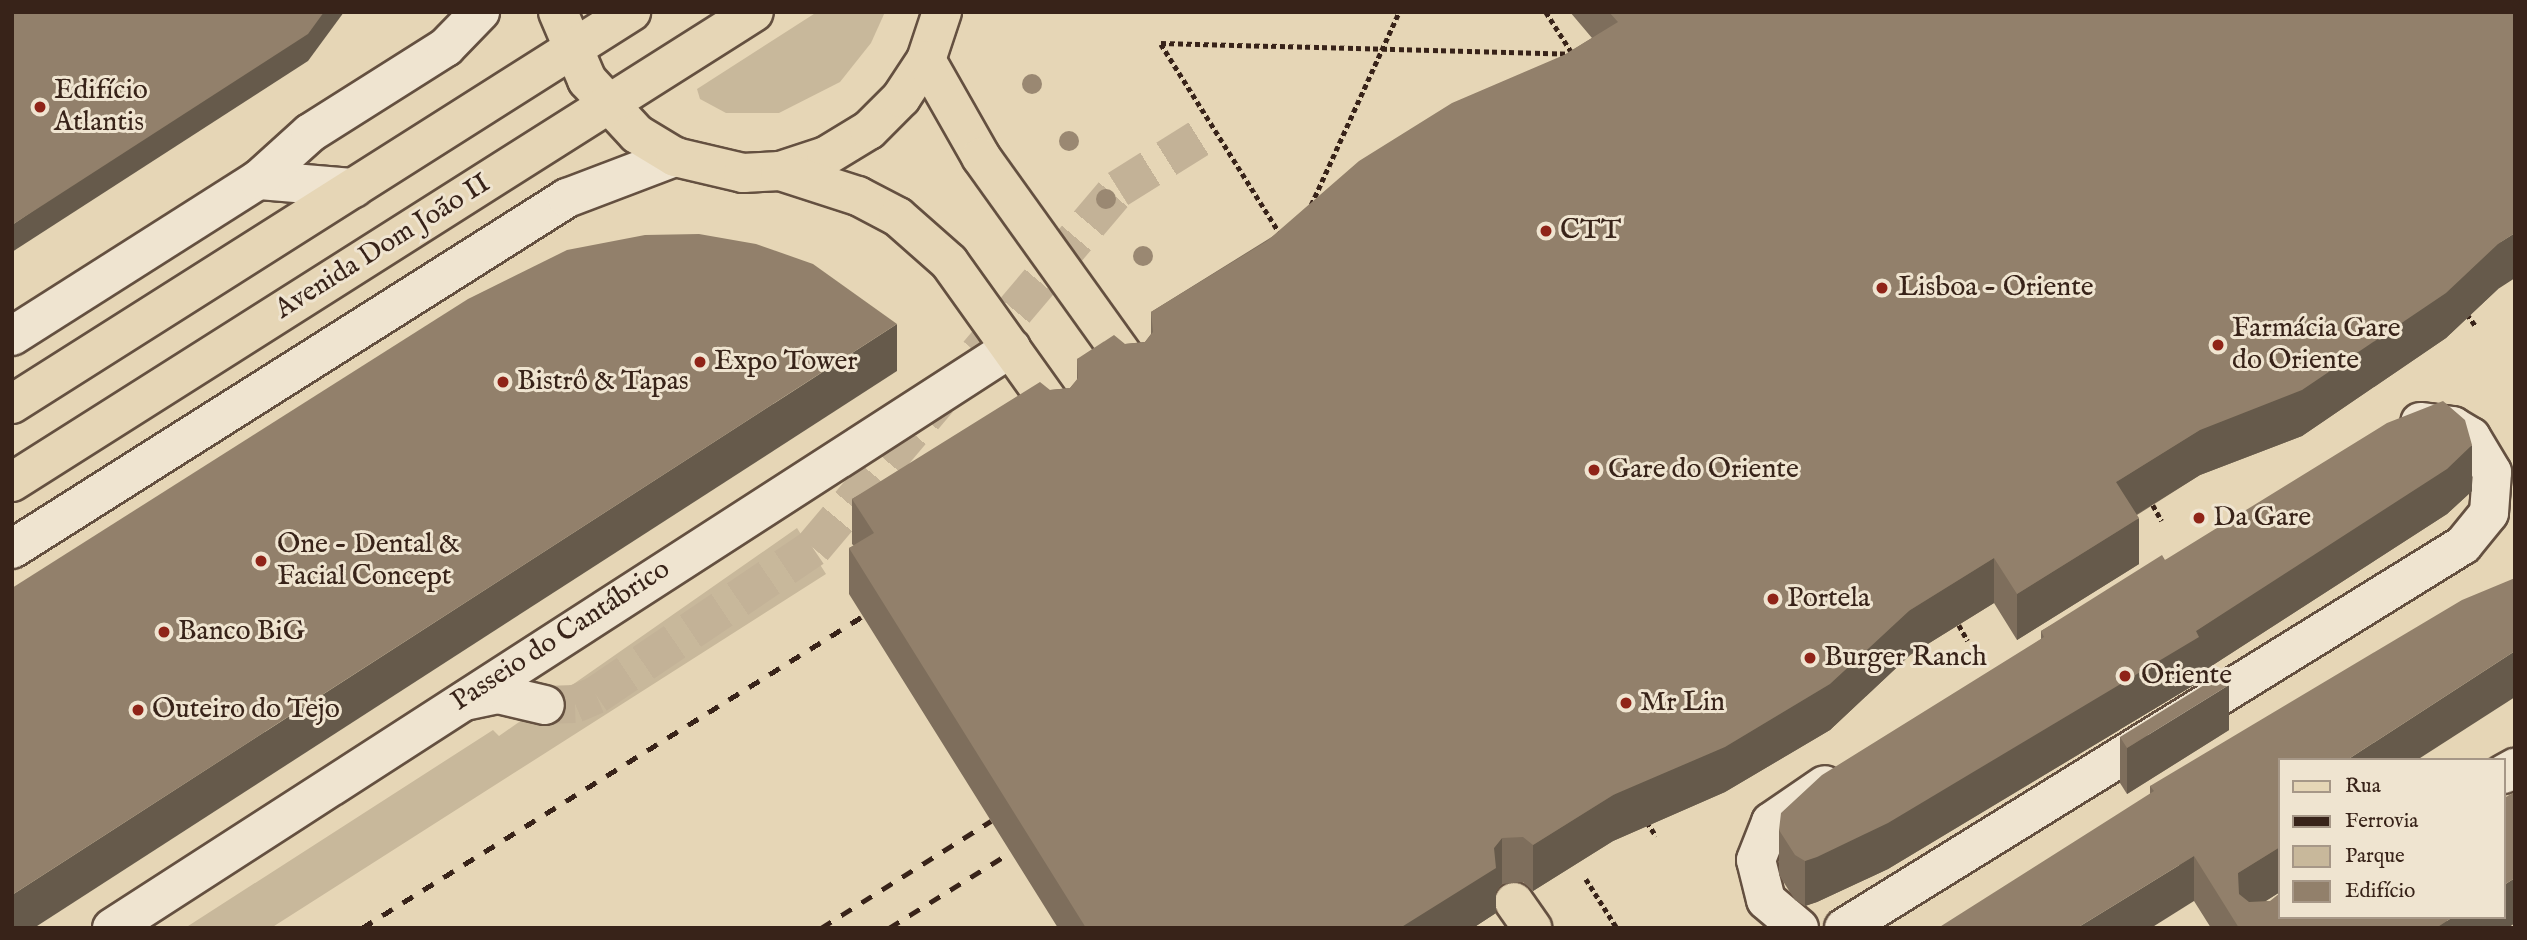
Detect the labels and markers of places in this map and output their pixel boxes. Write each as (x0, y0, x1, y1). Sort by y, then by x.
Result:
place label: Edifício Atlantis (54, 74, 148, 140)
marker: Edifício Atlantis (32, 99, 48, 115)
place label: CTT (1560, 214, 1621, 248)
marker: CTT (1538, 223, 1554, 239)
place label: Lisboa - Oriente (1898, 271, 2094, 305)
marker: Lisboa - Oriente (1872, 278, 1892, 298)
place label: Farmácia Gare do Oriente (2232, 312, 2401, 378)
marker: Farmácia Gare do Oriente (2210, 337, 2226, 353)
place label: Expo Tower (714, 345, 858, 379)
marker: Expo Tower (692, 354, 708, 370)
place label: Bistrô & Tapas (517, 365, 689, 399)
marker: Bistrô & Tapas (495, 374, 511, 390)
place label: Gare do Oriente (1608, 453, 1799, 487)
marker: Gare do Oriente (1586, 462, 1602, 478)
place label: Da Gare (2213, 501, 2311, 535)
marker: Da Gare (2191, 510, 2207, 526)
place label: One - Dental & Facial Concept (277, 528, 460, 594)
marker: One - Dental & Facial Concept (251, 551, 271, 571)
place label: Portela (1787, 582, 1870, 616)
marker: Portela (1765, 591, 1781, 607)
place label: Banco BiG (178, 615, 305, 649)
marker: Banco BiG (156, 624, 172, 640)
place label: Burger Ranch (1824, 641, 1987, 675)
marker: Burger Ranch (1802, 650, 1818, 666)
place label: Oriente (2141, 659, 2232, 693)
marker: Oriente (2115, 666, 2135, 686)
place label: Mr Lin (1640, 686, 1725, 720)
place label: Outeiro do Tejo (152, 693, 340, 727)
marker: Mr Lin (1618, 695, 1634, 711)
marker: Outeiro do Tejo (130, 702, 146, 718)

